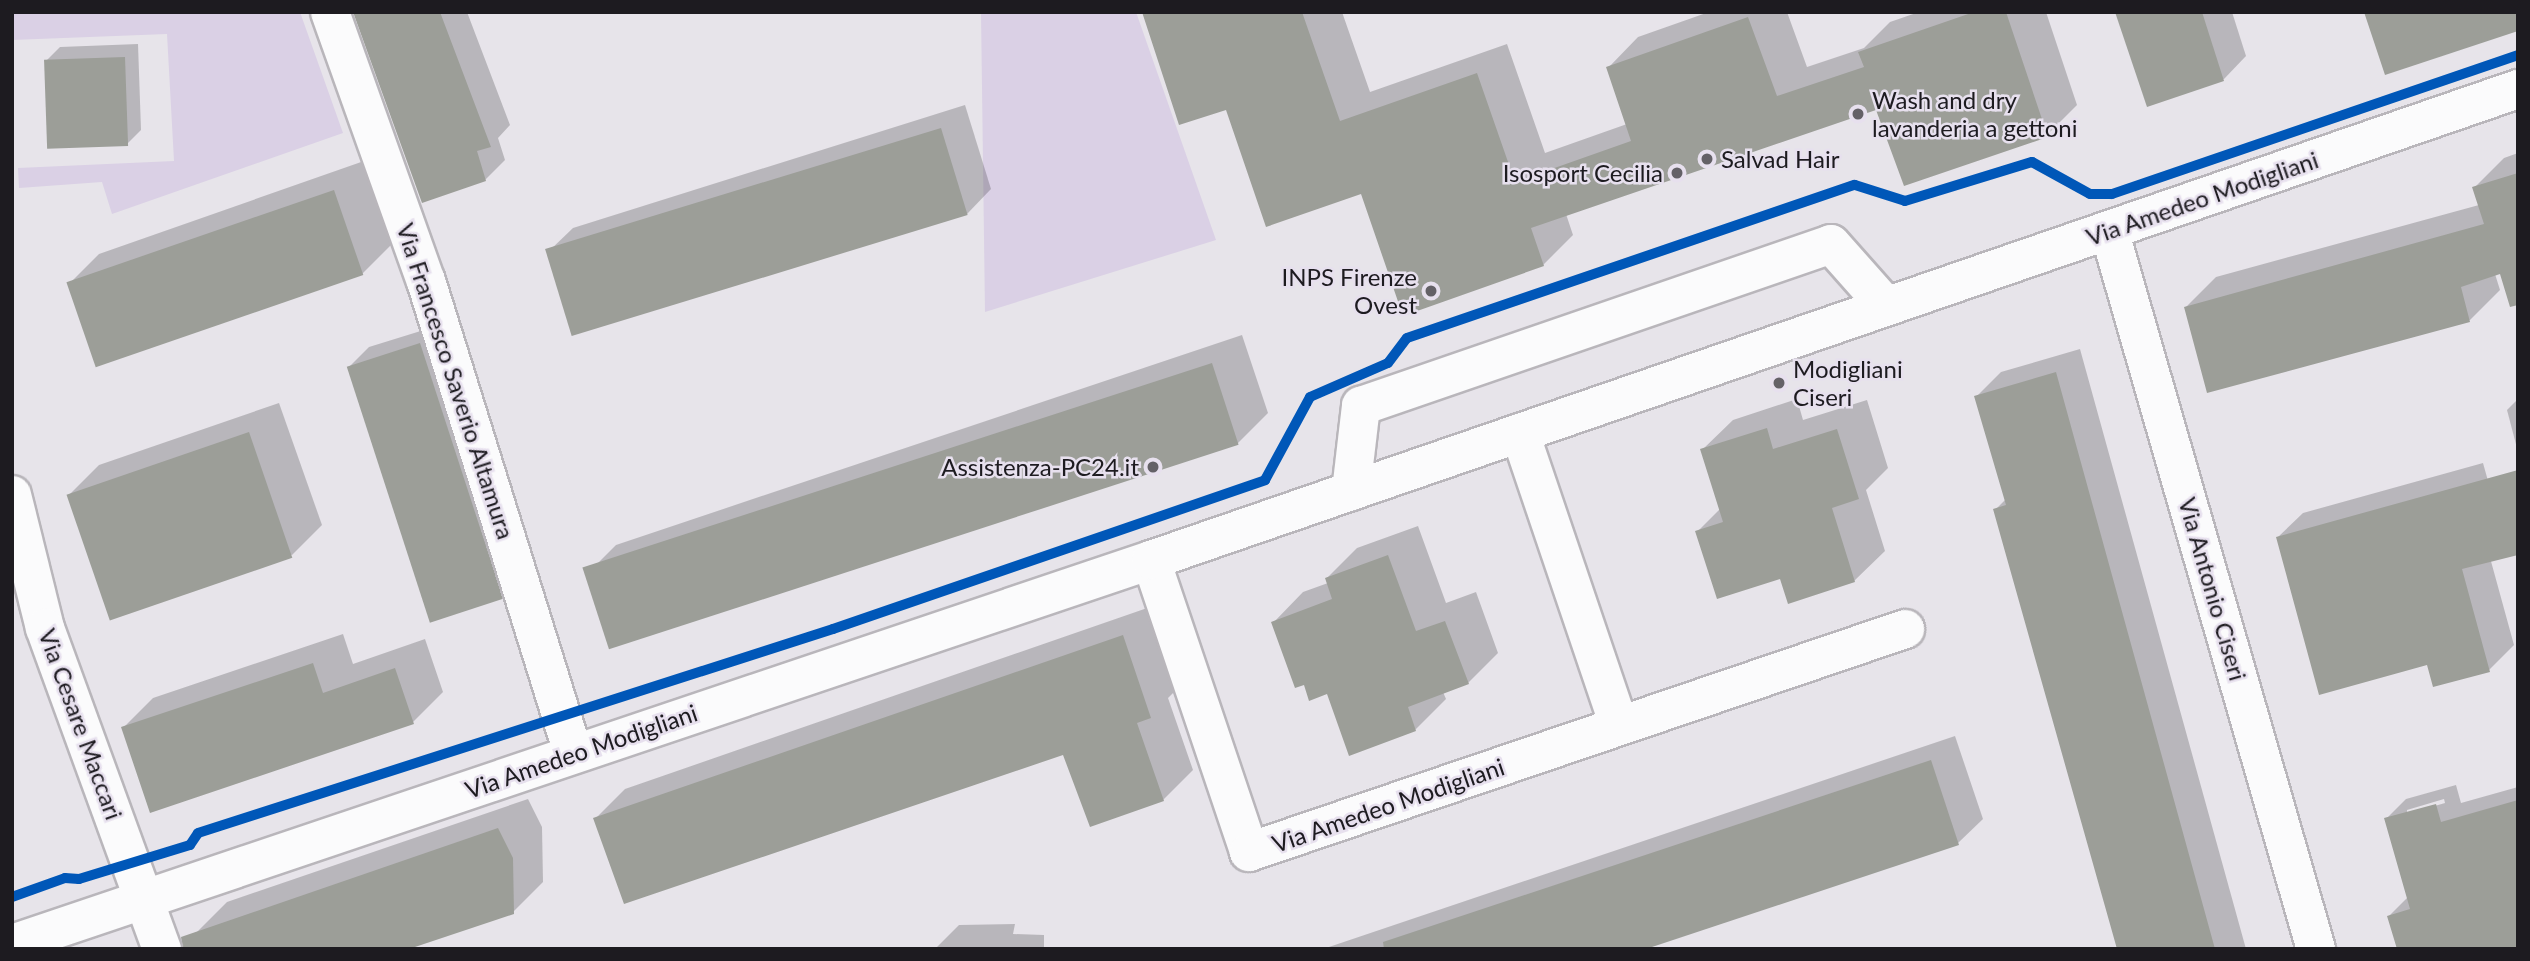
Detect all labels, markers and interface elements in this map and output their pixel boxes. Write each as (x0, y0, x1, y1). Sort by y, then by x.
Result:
place label: Wash and dry lavanderia a gettoni (1872, 86, 2077, 142)
marker: Wash and dry lavanderia a gettoni (1850, 106, 1866, 122)
place label: Salvad Hair (1721, 145, 1839, 173)
street label: Via Amedeo Modigliani (2082, 145, 2322, 251)
marker: Salvad Hair (1699, 151, 1715, 167)
place label: Isosport Cecilia (1503, 159, 1663, 187)
marker: Isosport Cecilia (1669, 165, 1685, 181)
street label: Via Francesco Saverio Altamura (391, 219, 521, 543)
place label: INPS Firenze Ovest (1281, 263, 1417, 319)
marker: INPS Firenze Ovest (1423, 283, 1439, 299)
place label: Modigliani Ciseri (1793, 355, 1903, 411)
marker: Modigliani Ciseri (1771, 375, 1787, 391)
place label: Assistenza-PC24.it (941, 453, 1139, 481)
marker: Assistenza-PC24.it (1145, 459, 1161, 475)
street label: Via Antonio Ciseri (2173, 494, 2253, 684)
street label: Via Cesare Maccari (33, 625, 129, 823)
street label: Via Amedeo Modigliani (461, 698, 701, 804)
street label: Via Amedeo Modigliani (1268, 752, 1508, 858)

